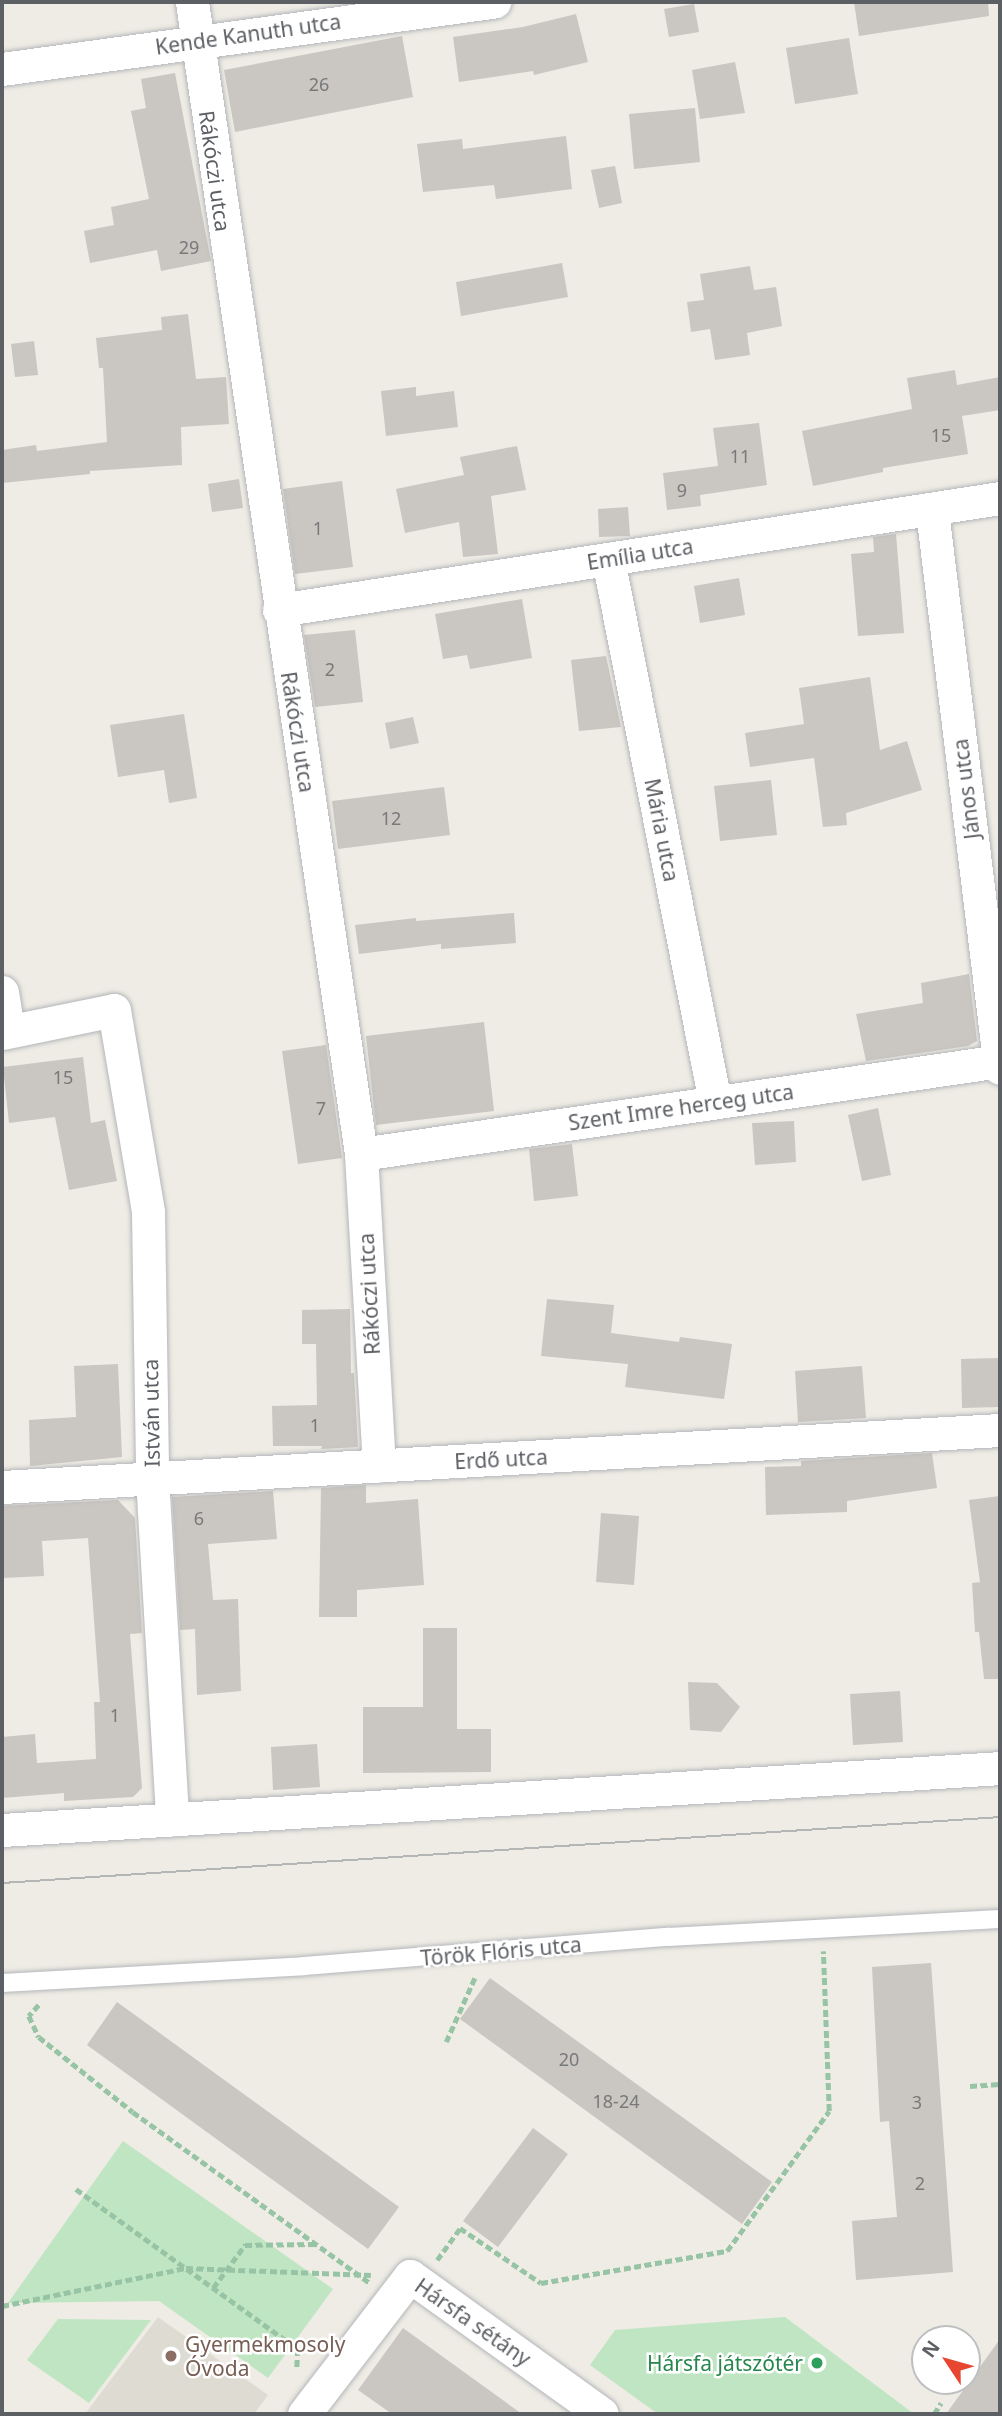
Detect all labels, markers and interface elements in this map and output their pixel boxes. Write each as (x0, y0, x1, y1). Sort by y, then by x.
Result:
street label: Kende Kanuth utca (154, 8, 342, 60)
house number: 26 (309, 73, 329, 95)
street label: Rákóczi utca (194, 109, 236, 233)
house number: 29 (179, 236, 199, 258)
house number: 15 (931, 424, 951, 446)
house number: 11 (730, 445, 750, 467)
house number: 9 (677, 479, 687, 501)
house number: 1 (313, 517, 323, 539)
street label: Emília utca (585, 533, 695, 575)
house number: 2 (325, 658, 335, 680)
street label: Rákóczi utca (276, 670, 320, 794)
street label: János utca (947, 737, 985, 841)
street label: Mária utca (640, 776, 684, 884)
house number: 12 (381, 807, 401, 829)
house number: 15 (53, 1066, 73, 1088)
street label: Szent Imre herceg utca (567, 1079, 795, 1135)
house number: 7 (316, 1097, 326, 1119)
street label: Rákóczi utca (353, 1232, 385, 1356)
street label: István utca (137, 1359, 165, 1467)
house number: 1 (310, 1414, 320, 1436)
street label: Erdő utca (454, 1444, 548, 1474)
house number: 6 (194, 1507, 204, 1529)
house number: 1 (110, 1704, 120, 1726)
street label: Török Flóris utca (419, 1931, 583, 1971)
house number: 20 (559, 2048, 579, 2070)
house number: 18-24 (593, 2090, 639, 2112)
house number: 3 (912, 2091, 922, 2113)
house number: 2 (915, 2172, 925, 2194)
street label: Hársfa sétány (410, 2273, 536, 2371)
north arrow (911, 2325, 981, 2395)
place label: Gyermekmosoly Óvoda (185, 2331, 345, 2381)
text: N (916, 2335, 946, 2363)
marker: Gyermekmosoly Óvoda (163, 2348, 179, 2364)
place label: Hársfa játszótér (647, 2350, 803, 2376)
marker: Hársfa játszótér (809, 2355, 825, 2371)

